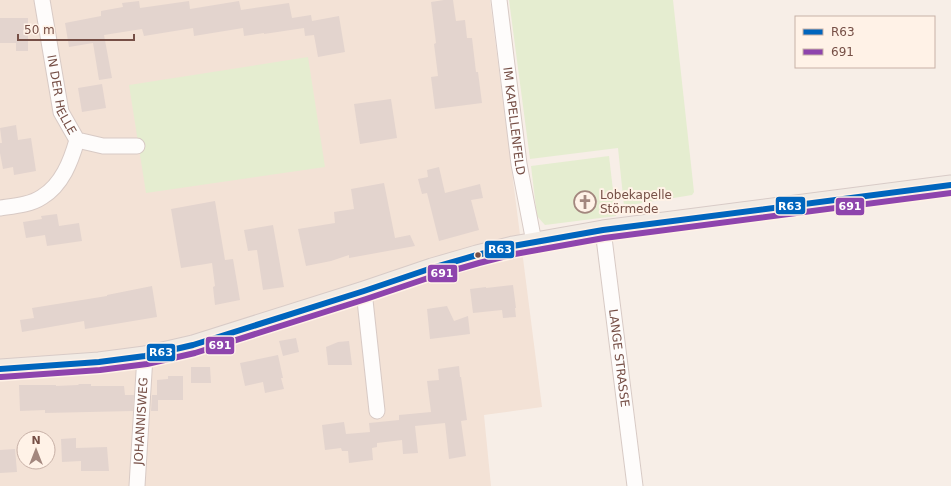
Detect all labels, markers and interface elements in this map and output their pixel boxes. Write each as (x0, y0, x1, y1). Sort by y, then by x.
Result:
scale bar (18, 16, 134, 42)
legend (795, 16, 935, 68)
text: 50 m (24, 23, 55, 37)
text: R63 (831, 25, 855, 39)
text: 691 (831, 45, 854, 59)
street label: IN DER HELLE (44, 54, 79, 137)
street label: IM KAPELLENFELD (500, 66, 528, 176)
place label: Lobekapelle Störmede (600, 188, 672, 216)
church icon: Lobekapelle Störmede (572, 189, 598, 215)
line badge: R63 (775, 196, 806, 215)
line badge: 691 (835, 197, 865, 216)
text: R63 (778, 200, 802, 213)
text: 691 (839, 200, 861, 213)
line badge: R63 (484, 240, 515, 259)
text: R63 (488, 243, 512, 256)
unlabelled marker (473, 250, 483, 260)
line badge: 691 (427, 264, 458, 283)
text: 691 (431, 267, 453, 280)
street label: LANGE STRASSE (606, 308, 632, 408)
line badge: 691 (205, 336, 235, 355)
text: 691 (209, 339, 231, 352)
line badge: R63 (146, 343, 176, 362)
text: R63 (149, 346, 173, 359)
street label: JOHANNISWEG (131, 377, 151, 467)
north arrow (16, 430, 56, 470)
text: N (31, 434, 41, 447)

